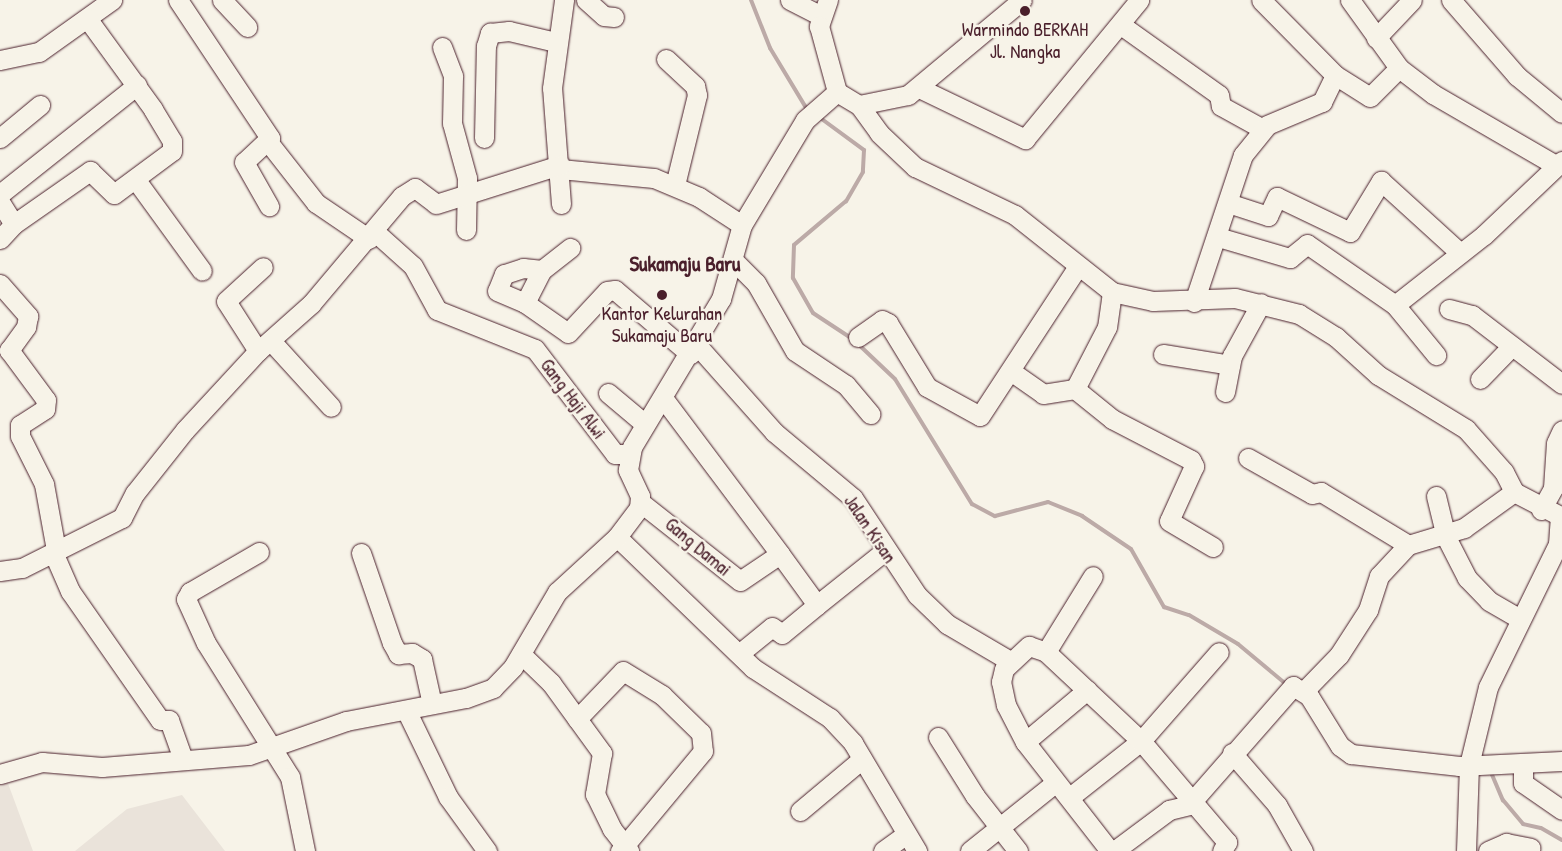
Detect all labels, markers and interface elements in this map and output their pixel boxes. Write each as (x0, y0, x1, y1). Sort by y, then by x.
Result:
marker: Warmindo BERKAH Jl. Nangka (1019, 5, 1031, 17)
place label: Warmindo BERKAH Jl. Nangka (962, 19, 1088, 63)
district label: Sukamaju Baru (629, 251, 741, 277)
marker: Kantor Kelurahan Sukamaju Baru (656, 289, 668, 301)
place label: Kantor Kelurahan Sukamaju Baru (602, 303, 722, 347)
street label: Gang Haji Alwi (535, 354, 611, 444)
street label: Jalan Kisan (839, 491, 901, 567)
street label: Gang Damai (660, 513, 736, 581)

